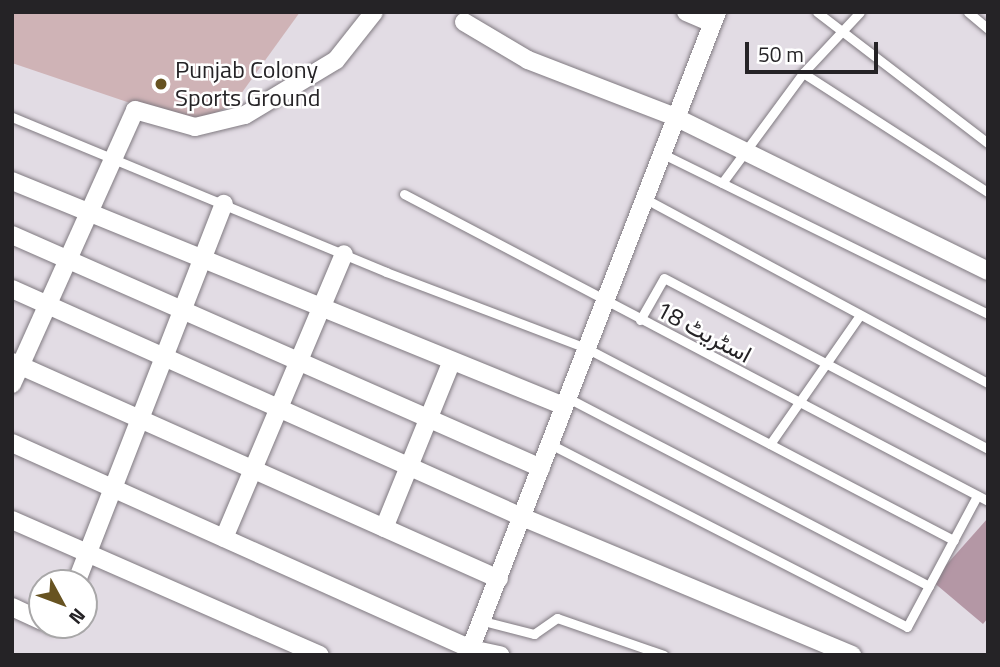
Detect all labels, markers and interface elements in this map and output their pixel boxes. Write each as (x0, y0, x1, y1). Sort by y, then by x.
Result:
scale bar (748, 28, 881, 72)
text: 50 m (758, 38, 804, 70)
place label: Punjab Colony Sports Ground (175, 56, 320, 112)
marker: Punjab Colony Sports Ground (153, 76, 169, 92)
street label: اسٹریٹ 18 (651, 295, 757, 369)
north arrow (28, 569, 98, 639)
text: N (62, 602, 93, 631)

